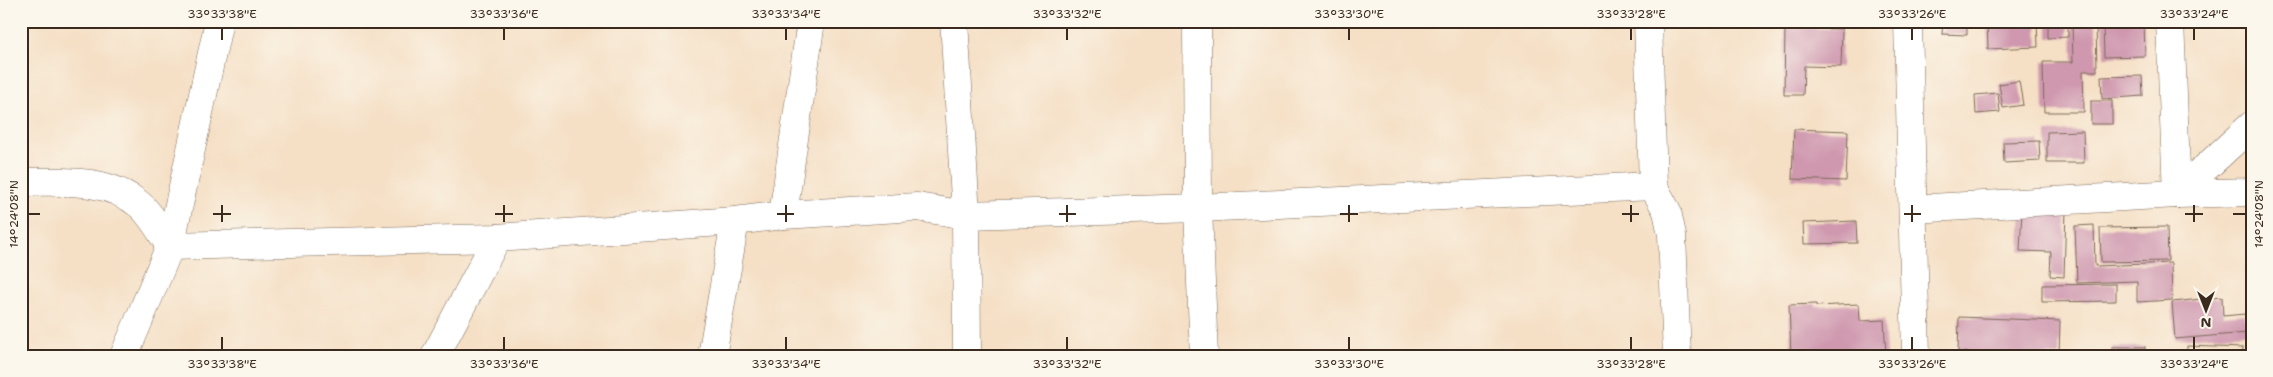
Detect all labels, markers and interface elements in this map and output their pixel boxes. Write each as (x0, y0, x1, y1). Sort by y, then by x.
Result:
text: 33°33'38"E (187, 6, 257, 22)
text: 33°33'36"E (470, 6, 538, 22)
text: 33°33'34"E (751, 6, 821, 22)
text: 33°33'32"E (1033, 6, 1101, 22)
text: 33°33'30"E (1314, 6, 1384, 22)
text: 33°33'28"E (1596, 6, 1666, 22)
text: 33°33'26"E (1878, 6, 1946, 22)
text: 33°33'24"E (2160, 6, 2228, 22)
text: 14°24'08"N (6, 180, 22, 248)
text: 14°24'08"N (2251, 180, 2267, 248)
north arrow (2180, 284, 2230, 334)
text: N (2200, 314, 2212, 332)
text: 33°33'38"E (187, 356, 257, 372)
text: 33°33'36"E (470, 356, 538, 372)
text: 33°33'34"E (751, 356, 821, 372)
text: 33°33'32"E (1033, 356, 1101, 372)
text: 33°33'30"E (1314, 356, 1384, 372)
text: 33°33'28"E (1596, 356, 1666, 372)
text: 33°33'26"E (1878, 356, 1946, 372)
text: 33°33'24"E (2160, 356, 2228, 372)

